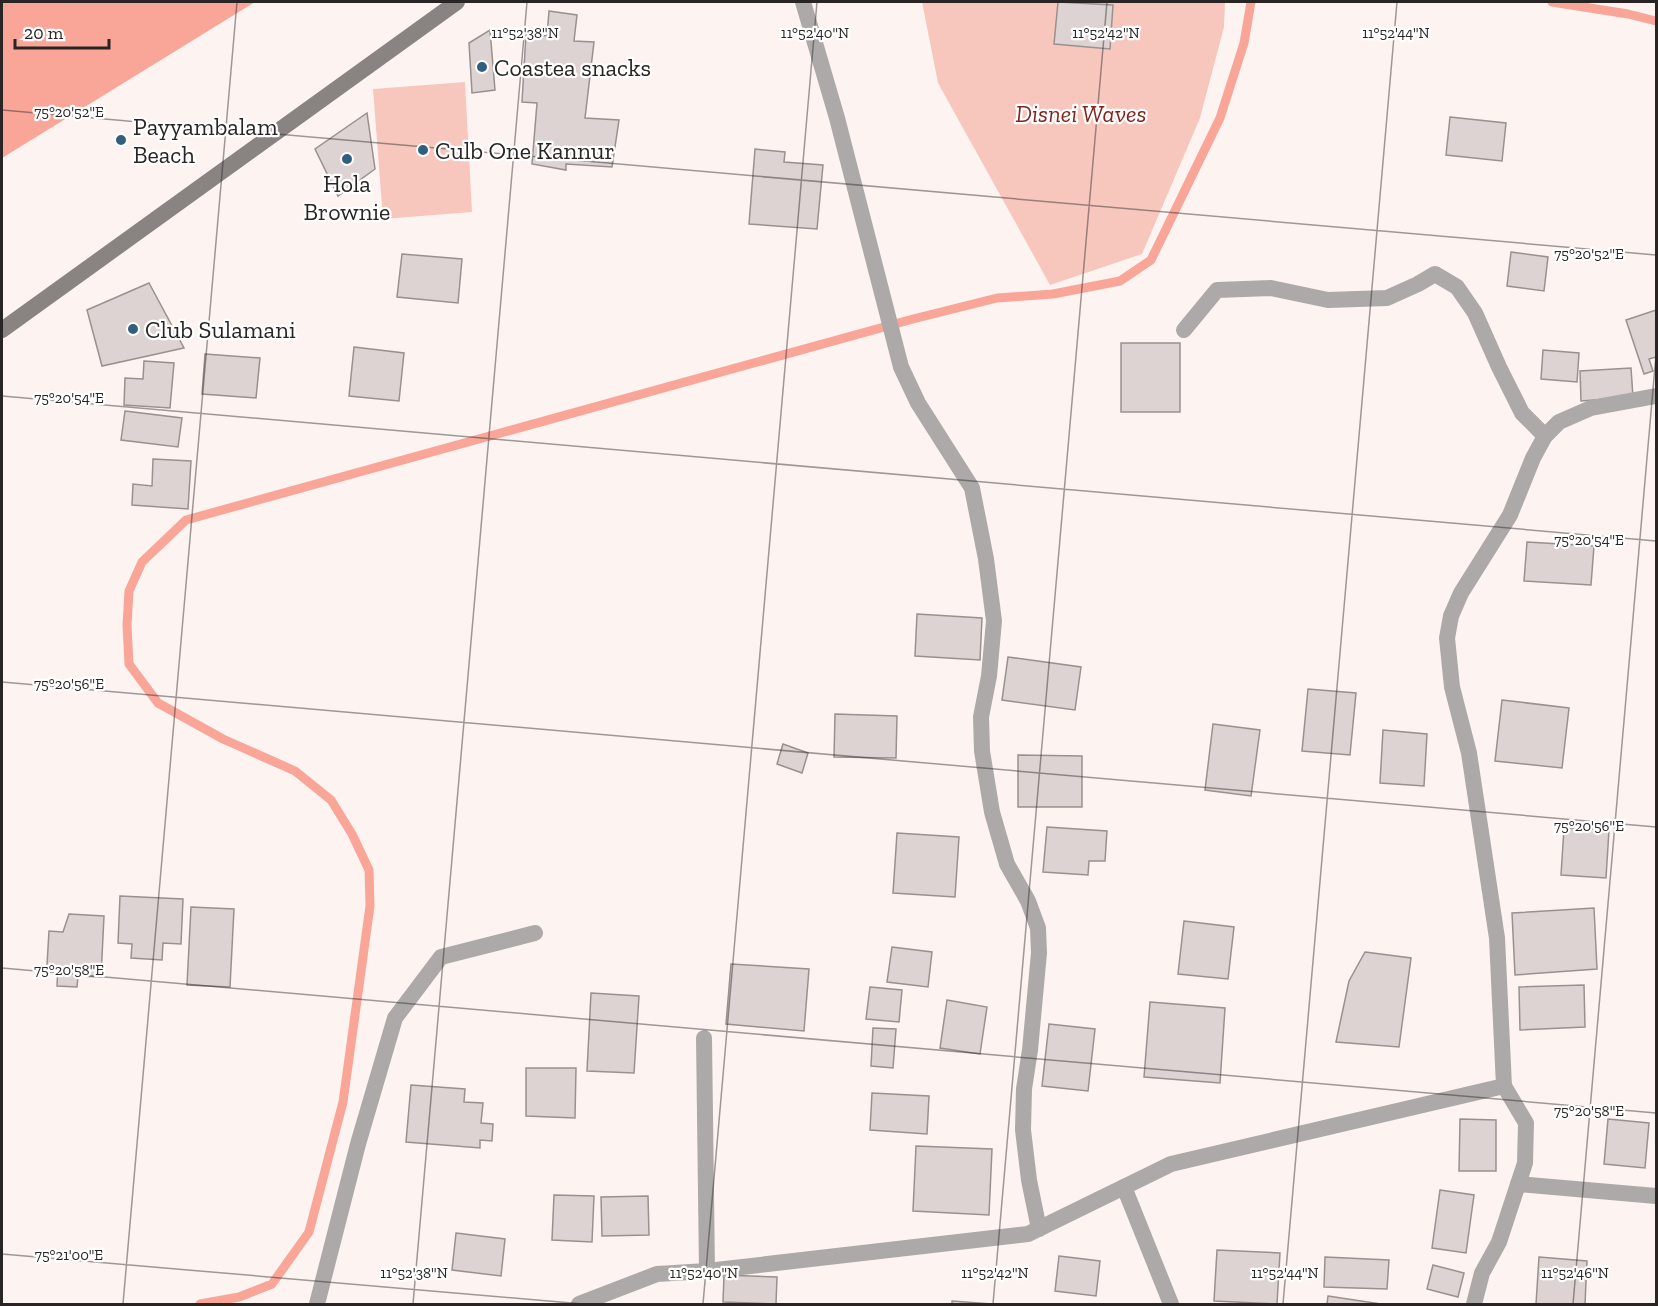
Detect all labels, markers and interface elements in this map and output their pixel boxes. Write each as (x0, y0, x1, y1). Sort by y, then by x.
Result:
scale bar (15, 12, 110, 50)
text: 20 m (24, 22, 64, 44)
text: 11°52'38"N (491, 24, 559, 42)
text: 11°52'40"N (781, 24, 849, 42)
text: 11°52'42"N (1072, 24, 1140, 42)
text: 11°52'44"N (1362, 24, 1430, 42)
place label: Coastea snacks (494, 53, 651, 82)
marker: Coastea snacks (475, 60, 489, 74)
park label: Disnei Waves (1016, 99, 1146, 128)
text: 75°20'52"E (34, 103, 104, 121)
place label: Payyambalam Beach (133, 112, 278, 169)
marker: Payyambalam Beach (114, 133, 128, 147)
place label: Culb One Kannur (435, 136, 615, 165)
marker: Culb One Kannur (416, 143, 430, 157)
marker: Hola Brownie (340, 152, 354, 166)
place label: Hola Brownie (304, 169, 390, 226)
text: 75°20'52"E (1554, 245, 1624, 263)
place label: Club Sulamani (145, 315, 296, 344)
marker: Club Sulamani (126, 322, 140, 336)
text: 75°20'54"E (34, 389, 104, 407)
text: 75°20'54"E (1554, 531, 1624, 549)
text: 75°20'56"E (34, 675, 104, 693)
text: 75°20'56"E (1554, 817, 1624, 835)
text: 75°20'58"E (34, 961, 104, 979)
text: 75°20'58"E (1554, 1102, 1624, 1120)
text: 75°21'00"E (35, 1246, 103, 1264)
text: 11°52'38"N (380, 1264, 448, 1282)
text: 11°52'40"N (670, 1264, 738, 1282)
text: 11°52'42"N (961, 1264, 1029, 1282)
text: 11°52'44"N (1251, 1264, 1319, 1282)
text: 11°52'46"N (1541, 1264, 1609, 1282)

